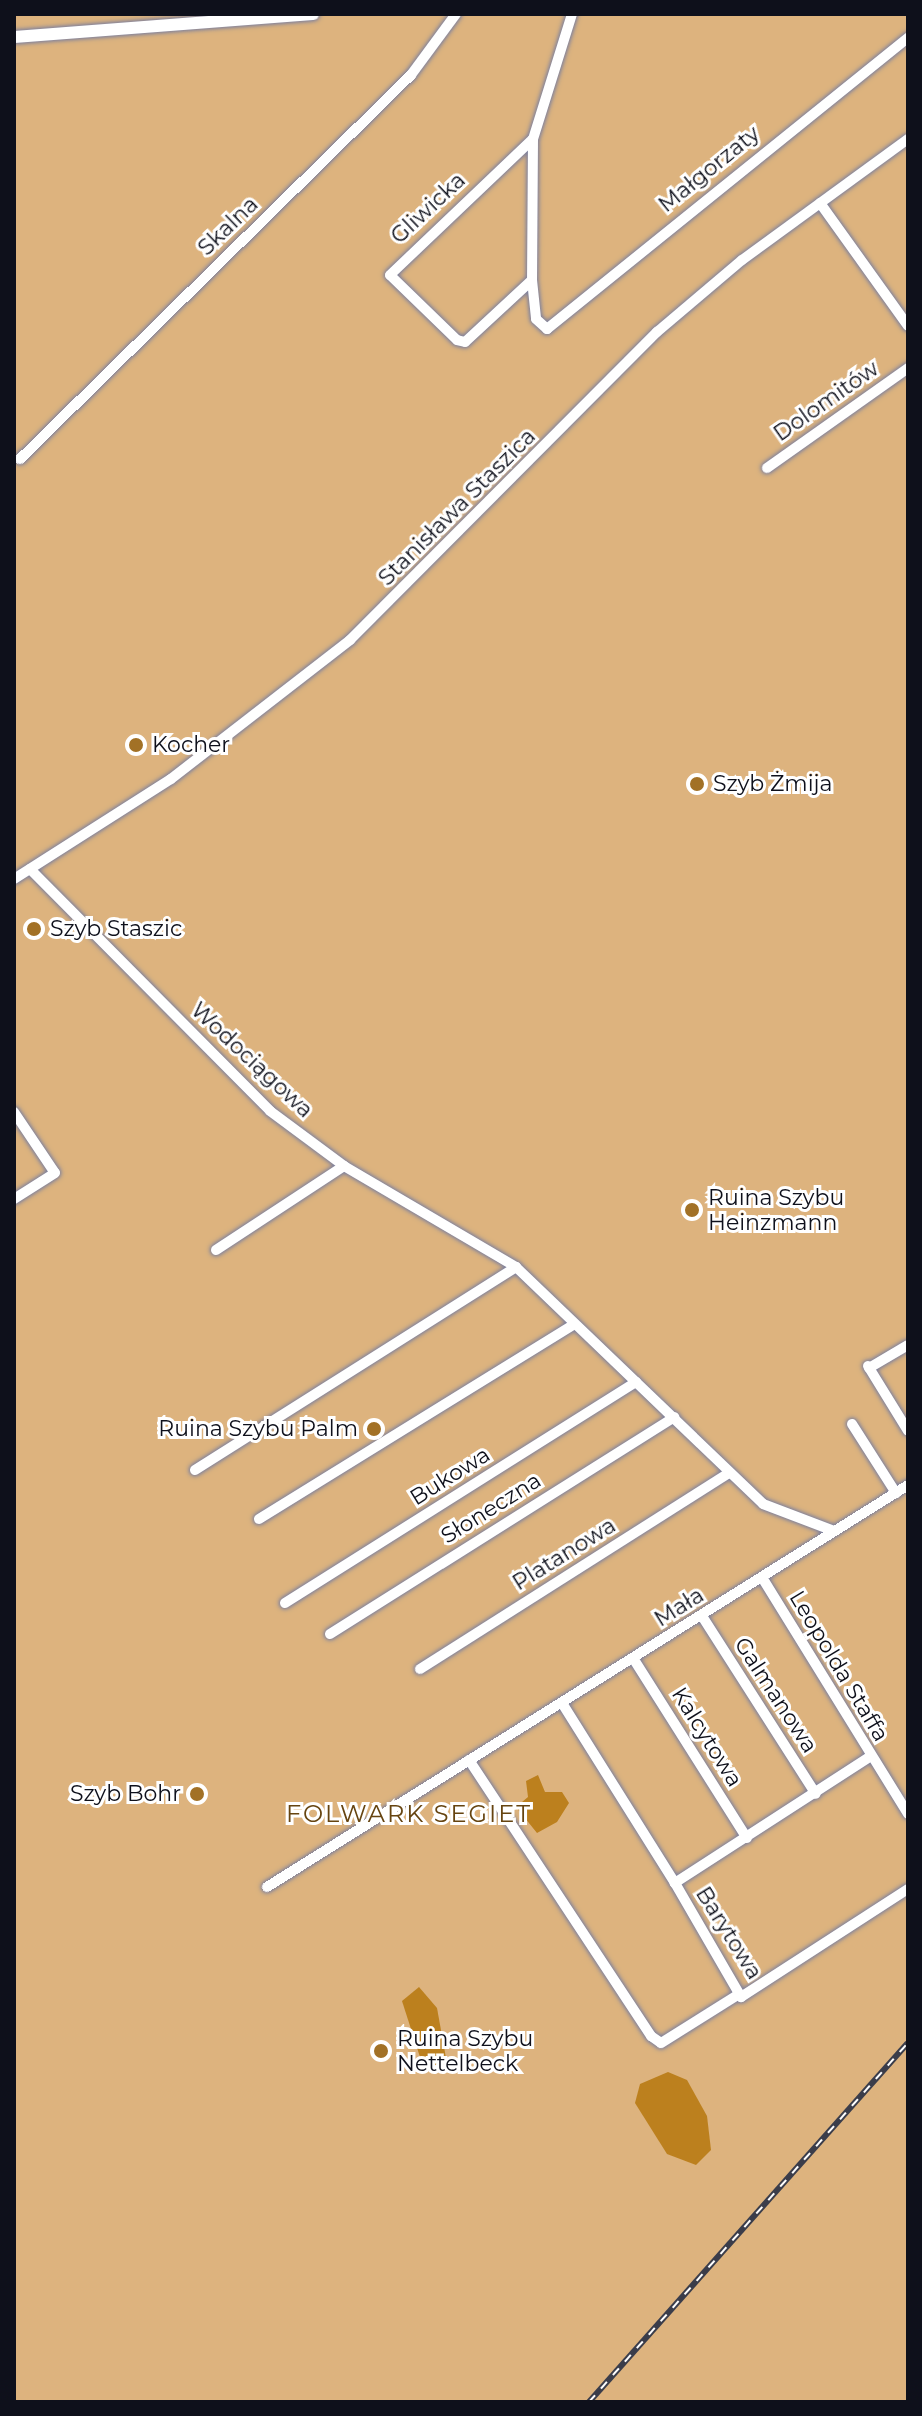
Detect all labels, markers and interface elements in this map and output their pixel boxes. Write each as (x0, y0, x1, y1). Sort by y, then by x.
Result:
street label: Małgorzaty (653, 120, 765, 218)
street label: Gliwicka (385, 167, 471, 249)
street label: Skalna (192, 191, 264, 261)
street label: Dolomitów (768, 355, 884, 447)
street label: Stanisława Staszica (373, 423, 541, 591)
place label: Kocher (152, 732, 230, 758)
marker: Kocher (127, 736, 145, 754)
place label: Szyb Żmija (713, 771, 833, 797)
marker: Szyb Żmija (688, 775, 706, 793)
place label: Szyb Staszic (50, 916, 182, 942)
marker: Szyb Staszic (25, 920, 43, 938)
street label: Wodociągowa (185, 997, 319, 1123)
place label: Ruina Szybu Heinzmann (708, 1184, 844, 1236)
marker: Ruina Szybu Heinzmann (683, 1201, 701, 1219)
place label: Ruina Szybu Palm (158, 1416, 358, 1442)
marker: Ruina Szybu Palm (365, 1420, 383, 1438)
street label: Bukowa (405, 1441, 495, 1511)
street label: Słoneczna (436, 1467, 546, 1549)
street label: Platanowa (508, 1512, 620, 1596)
street label: Mała (649, 1582, 709, 1632)
street label: Leopolda Staffa (784, 1586, 894, 1746)
street label: Galmanowa (729, 1632, 823, 1758)
street label: Kalcytowa (666, 1682, 748, 1792)
place label: Szyb Bohr (70, 1781, 181, 1807)
marker: Szyb Bohr (188, 1785, 206, 1803)
district label: FOLWARK SEGIET (286, 1800, 532, 1828)
street label: Barytowa (690, 1882, 768, 1984)
place label: Ruina Szybu Nettelbeck (397, 2025, 533, 2076)
marker: Ruina Szybu Nettelbeck (372, 2042, 390, 2060)

